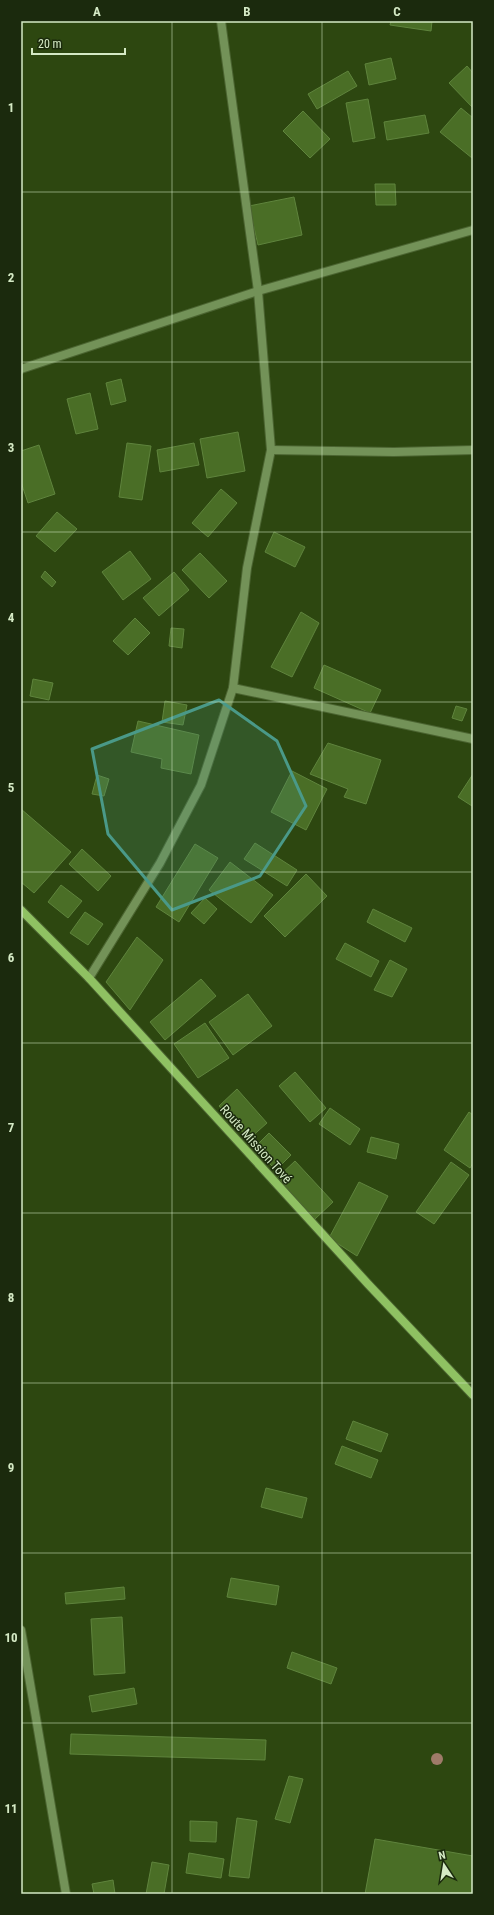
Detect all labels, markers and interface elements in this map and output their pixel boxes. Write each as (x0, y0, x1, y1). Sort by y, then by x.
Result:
text: A (93, 4, 101, 19)
text: B (243, 4, 251, 19)
text: C (393, 4, 401, 19)
scale bar (32, 30, 125, 56)
text: 20 m (38, 37, 62, 51)
text: 1 (8, 100, 14, 115)
text: 2 (8, 270, 15, 285)
text: 3 (8, 440, 14, 455)
text: 4 (8, 610, 15, 625)
text: 5 (8, 780, 15, 795)
text: 6 (8, 950, 15, 965)
street label: Route Mission Tové (217, 1102, 295, 1186)
text: 7 (8, 1120, 15, 1135)
text: 8 (8, 1290, 14, 1305)
text: 9 (8, 1460, 14, 1475)
text: 10 (4, 1630, 18, 1645)
text: 11 (4, 1801, 18, 1816)
north arrow (424, 1845, 464, 1885)
text: N (437, 1849, 447, 1863)

